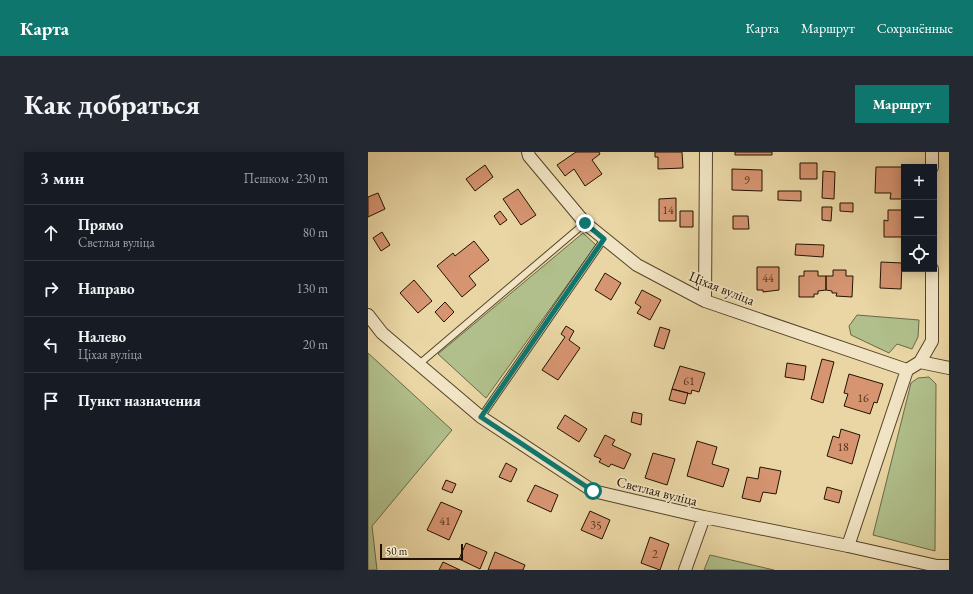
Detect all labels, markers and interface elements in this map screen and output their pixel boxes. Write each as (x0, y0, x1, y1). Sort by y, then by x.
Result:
text: Карта (20, 16, 69, 41)
text: Карта (746, 19, 779, 37)
text: Маршрут (801, 19, 855, 37)
text: Сохранённые (877, 19, 953, 37)
button: Маршрут (855, 85, 949, 123)
text: Как добраться (24, 86, 200, 122)
map controls (901, 164, 937, 272)
button: + (901, 164, 937, 200)
text: 3 мин (40, 167, 84, 189)
text: Пешком · 230 m (244, 170, 328, 187)
house number: 9 (744, 172, 750, 188)
button: − (901, 200, 937, 236)
house number: 14 (662, 202, 674, 218)
route end (576, 214, 594, 232)
text: Прямо (78, 215, 123, 234)
icon: ahead (40, 222, 62, 244)
text: 80 m (303, 224, 328, 241)
text: Светлая вуліца (78, 234, 155, 251)
button: locate (901, 236, 937, 272)
street label: Ціхая вуліца (687, 267, 758, 309)
house number: 44 (762, 270, 774, 286)
icon: right (40, 278, 62, 300)
text: Направо (78, 279, 135, 298)
text: 130 m (297, 280, 328, 297)
text: Налево (78, 327, 126, 346)
icon: left (40, 334, 62, 356)
text: 20 m (303, 336, 328, 353)
text: Ціхая вуліца (78, 346, 142, 363)
house number: 61 (683, 373, 695, 389)
icon: arrive (40, 390, 62, 412)
house number: 16 (857, 390, 869, 406)
text: Пункт назначения (78, 391, 201, 410)
house number: 18 (837, 439, 849, 455)
street label: Светлая вуліца (615, 472, 700, 510)
route start (584, 482, 602, 500)
house number: 41 (439, 513, 451, 529)
house number: 35 (590, 517, 602, 533)
scale bar (380, 542, 463, 561)
text: 50 m (386, 544, 407, 558)
house number: 2 (652, 546, 658, 562)

